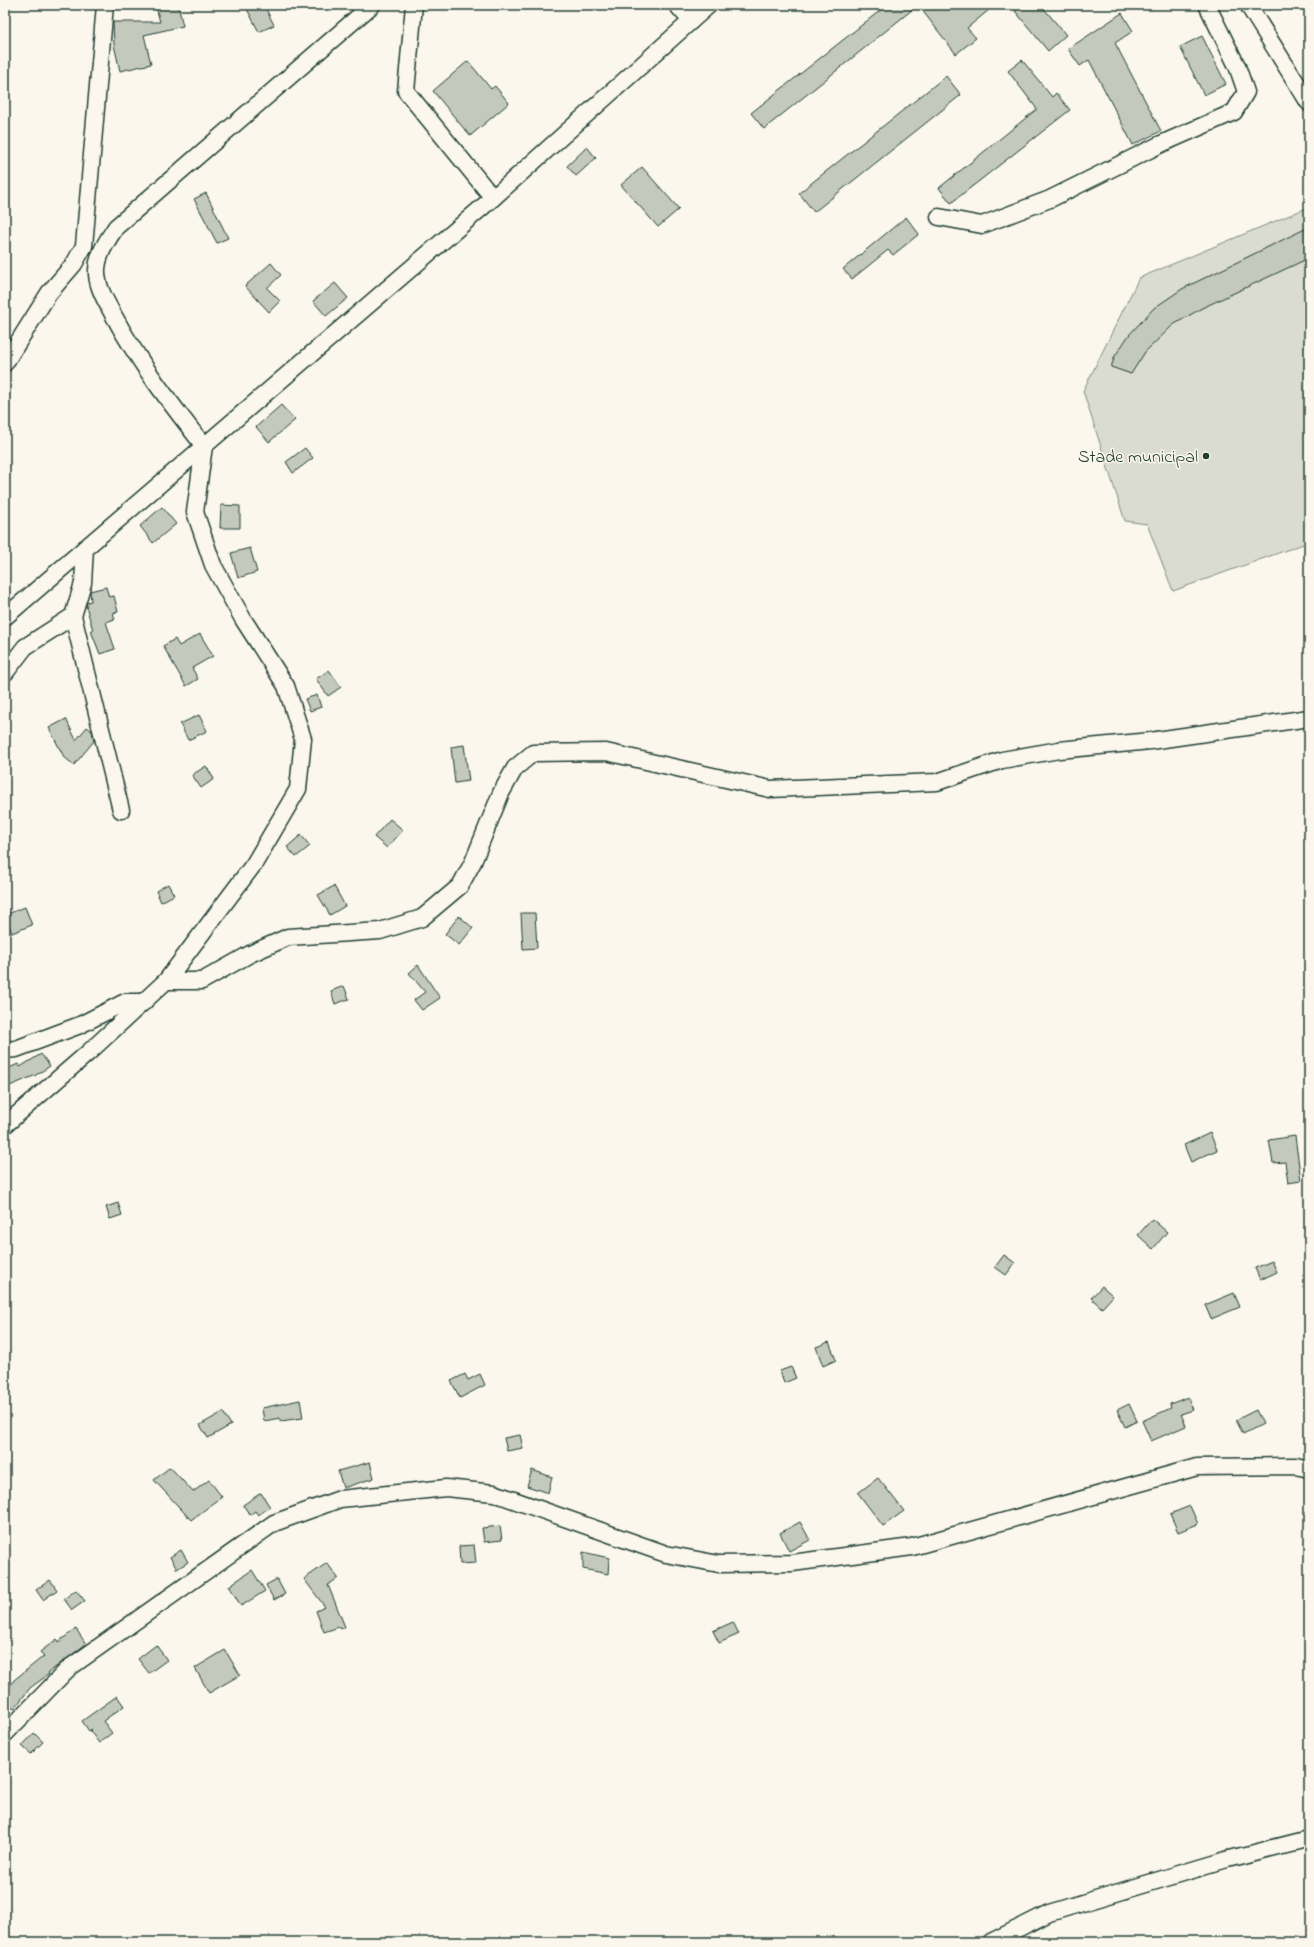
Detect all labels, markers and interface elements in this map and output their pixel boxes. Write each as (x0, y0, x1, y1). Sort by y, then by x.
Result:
place label: Stade municipal (1078, 445, 1198, 471)
marker: Stade municipal (1201, 451, 1211, 461)

